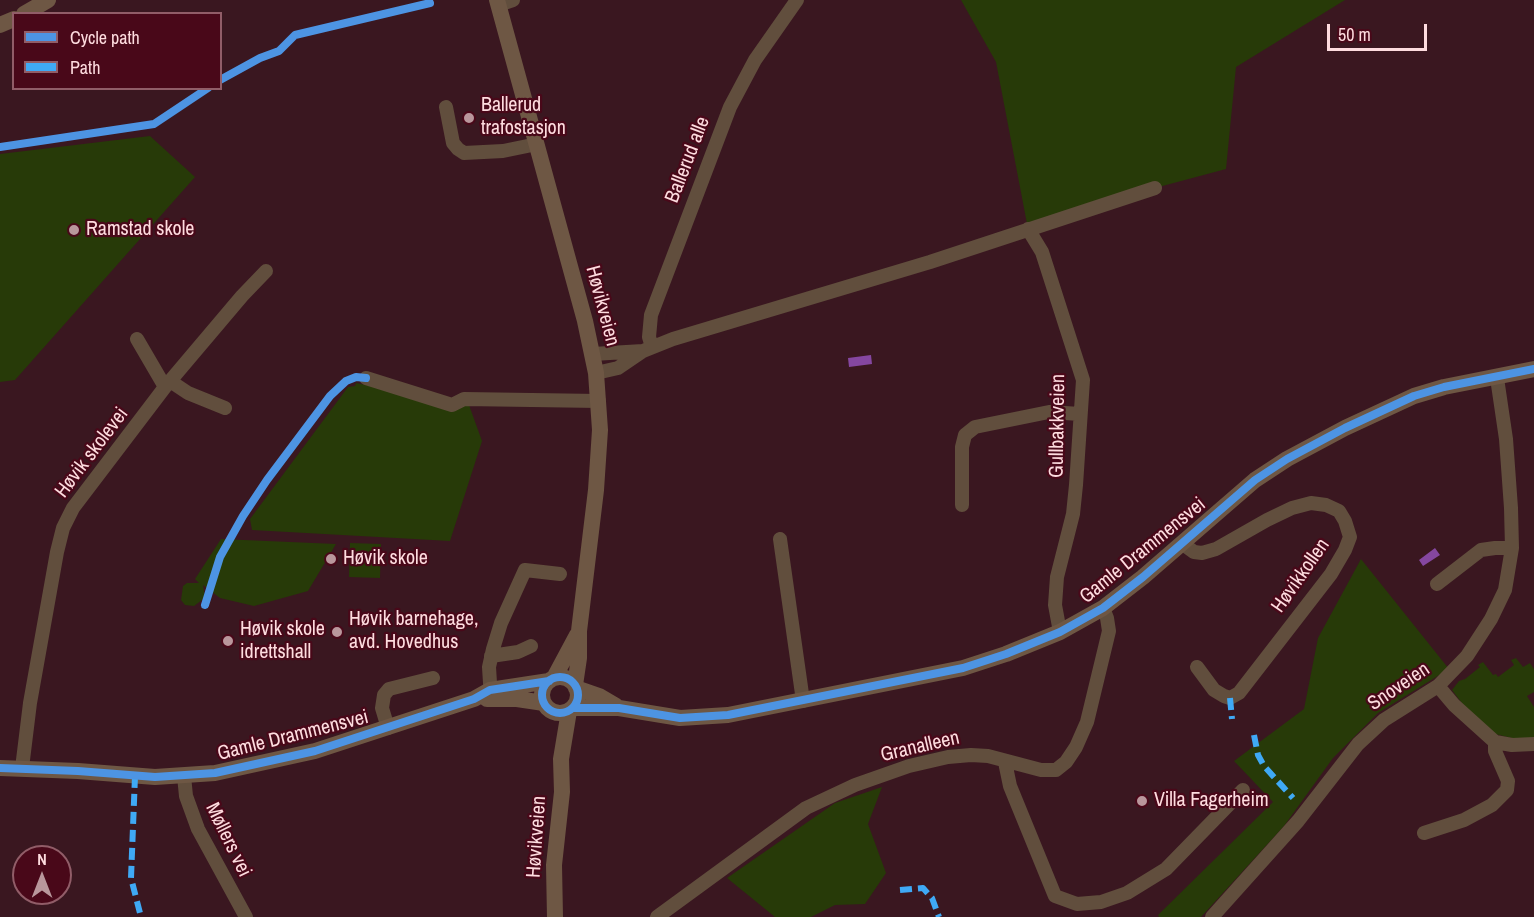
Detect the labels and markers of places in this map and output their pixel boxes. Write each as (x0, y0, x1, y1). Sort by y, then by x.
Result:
place label: Ballerud trafostasjon (481, 94, 566, 141)
marker: Ballerud trafostasjon (462, 111, 476, 125)
place label: Ramstad skole (86, 218, 194, 242)
marker: Ramstad skole (67, 223, 81, 237)
place label: Høvik skole (343, 547, 428, 571)
marker: Høvik skole (324, 552, 338, 566)
place label: Høvik barnehage, avd. Hovedhus (349, 608, 478, 655)
place label: Høvik skole idrettshall (240, 618, 325, 665)
marker: Høvik barnehage, avd. Hovedhus (330, 625, 344, 639)
marker: Høvik skole idrettshall (221, 634, 235, 648)
place label: Villa Fagerheim (1154, 789, 1269, 813)
marker: Villa Fagerheim (1135, 794, 1149, 808)

